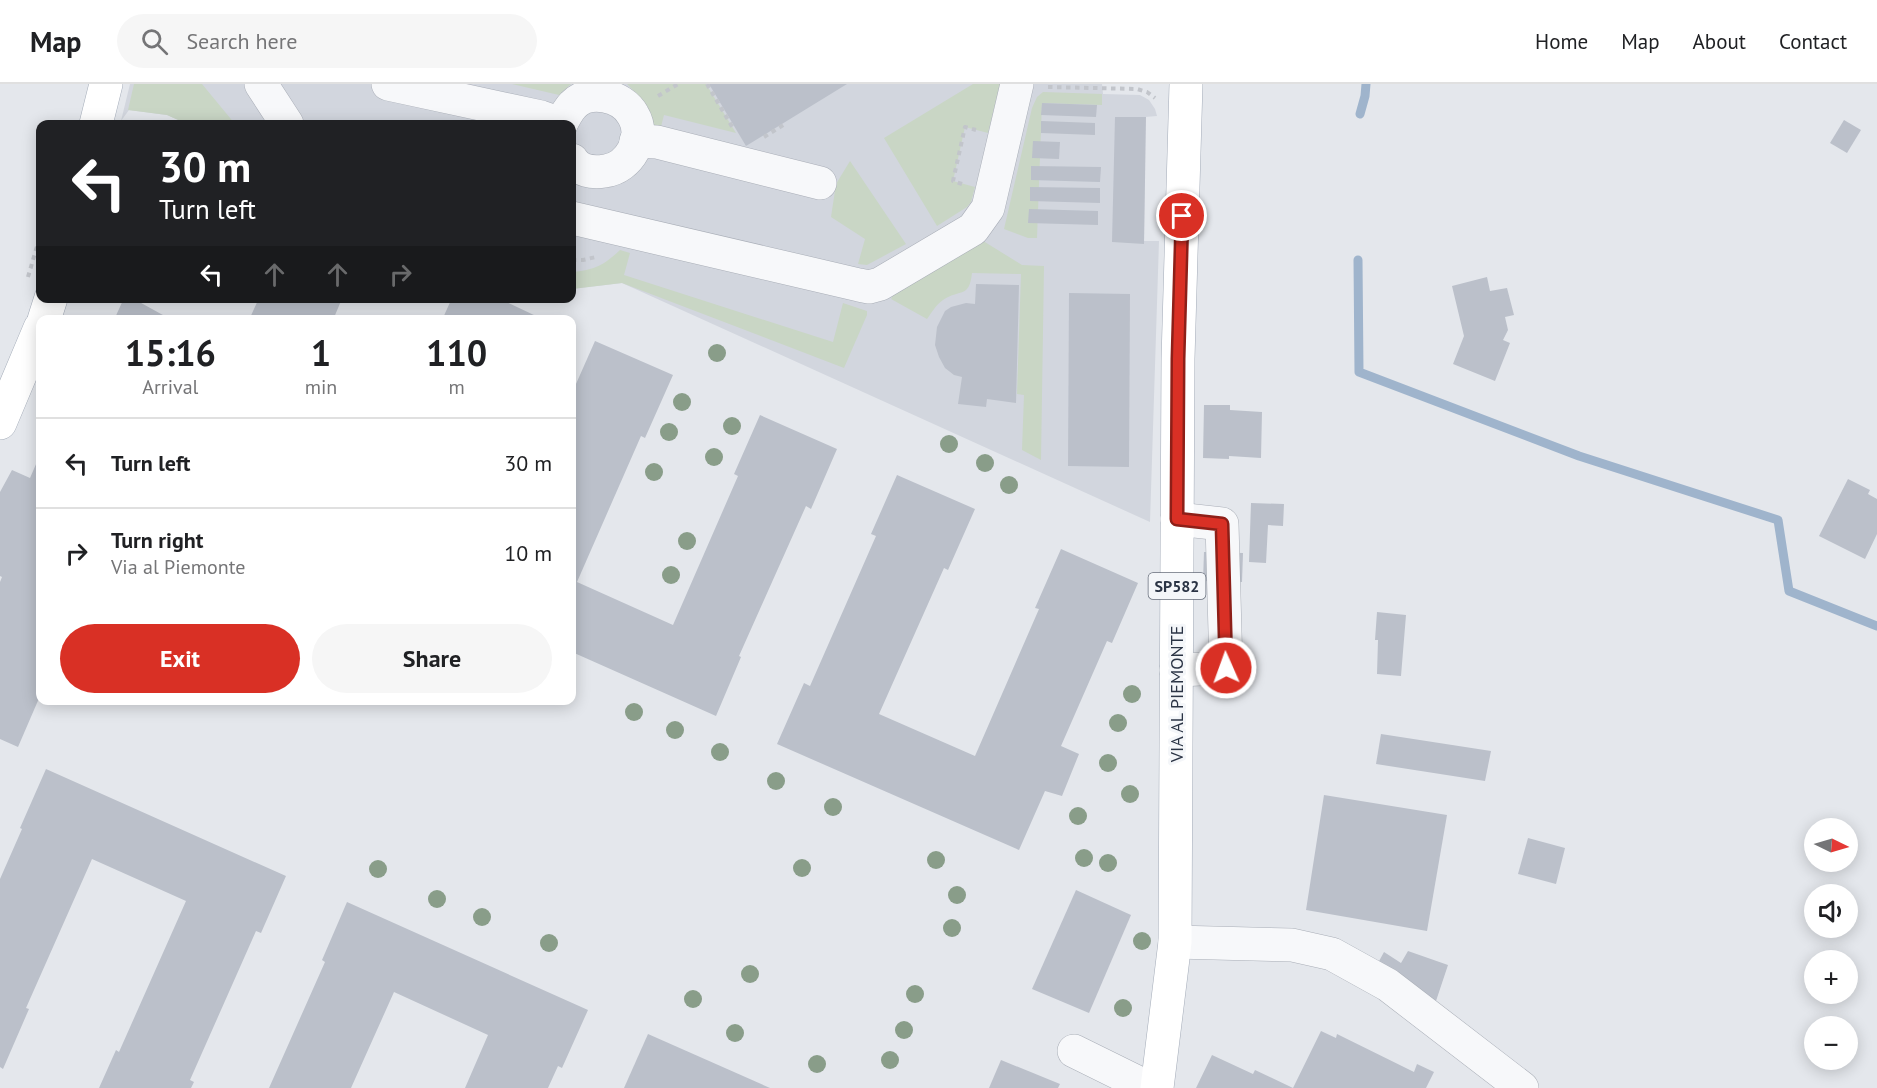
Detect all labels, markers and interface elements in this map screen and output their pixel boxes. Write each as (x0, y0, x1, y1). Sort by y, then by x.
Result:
search box (117, 14, 537, 68)
text: Map (30, 23, 81, 60)
icon: search (138, 25, 171, 58)
text: Search here (186, 27, 297, 55)
text: Home (1535, 28, 1588, 55)
text: Map (1621, 28, 1660, 55)
text: About (1693, 28, 1746, 55)
text: Contact (1779, 28, 1847, 55)
text: 30 m (159, 139, 251, 194)
icon: left (60, 144, 138, 222)
pin (1156, 190, 1207, 241)
text: Turn left (159, 192, 256, 226)
icon: arrive (1165, 199, 1198, 232)
icon: left (195, 258, 228, 291)
icon: ahead (258, 258, 291, 291)
icon: ahead (321, 258, 354, 291)
icon: right (384, 258, 417, 291)
text: 15:16 (125, 329, 216, 376)
text: 1 (311, 329, 331, 376)
text: 110 (426, 329, 487, 376)
text: Arrival (142, 374, 198, 400)
text: min (305, 374, 337, 400)
text: m (449, 374, 465, 400)
icon: left (60, 447, 93, 480)
text: Turn left (111, 449, 191, 477)
text: 30 m (504, 449, 552, 477)
text: Turn right (111, 526, 203, 554)
icon: right (60, 537, 93, 570)
text: 10 m (504, 539, 552, 567)
text: Via al Piemonte (111, 554, 245, 580)
road number: SP582 (1148, 573, 1206, 599)
button: Exit (60, 624, 300, 693)
button: Share (312, 624, 552, 693)
street label: VIA AL PIEMONTE (1165, 626, 1188, 763)
position arrow (1194, 636, 1258, 700)
north arrow (1804, 818, 1858, 872)
map controls (1804, 818, 1858, 1070)
button: sound (1804, 884, 1858, 938)
button: + (1804, 950, 1858, 1004)
button: − (1804, 1016, 1858, 1070)

